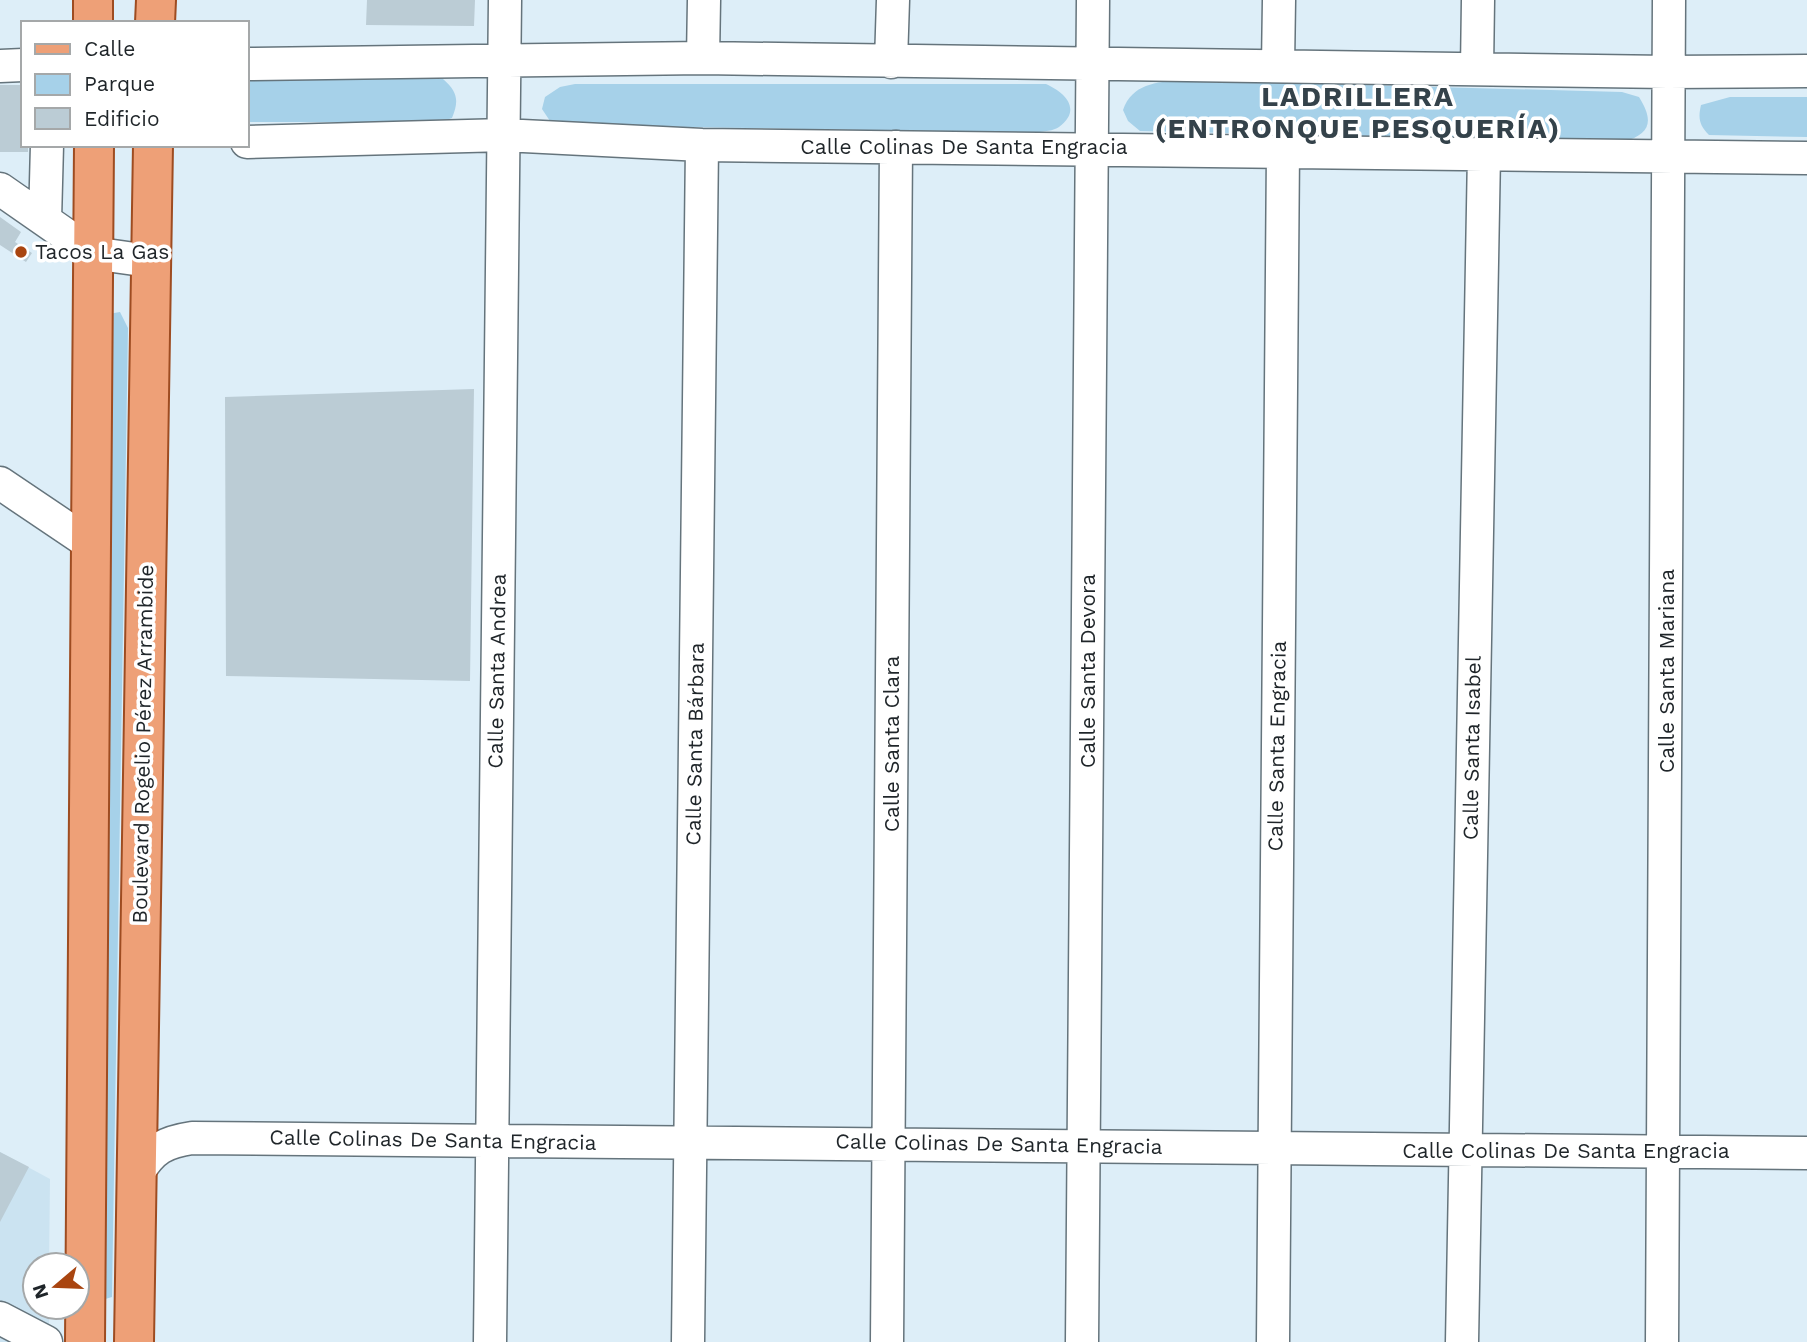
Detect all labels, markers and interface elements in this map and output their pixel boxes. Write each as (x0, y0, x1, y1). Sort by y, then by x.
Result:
legend (21, 21, 248, 147)
text: Calle (84, 36, 135, 61)
text: Parque (84, 71, 155, 96)
district label: LADRILLERA (ENTRONQUE PESQUERÍA) (1155, 80, 1561, 145)
text: Edificio (84, 106, 160, 131)
street label: Calle Colinas De Santa Engracia (800, 134, 1128, 159)
place label: Tacos La Gas (35, 239, 169, 264)
marker: Tacos La Gas (13, 244, 29, 260)
street label: Boulevard Rogelio Pérez Arrambide (127, 564, 158, 924)
street label: Calle Santa Mariana (1654, 569, 1679, 773)
street label: Calle Santa Andrea (482, 573, 511, 769)
street label: Calle Santa Devora (1075, 574, 1100, 768)
street label: Calle Santa Engracia (1262, 640, 1291, 852)
street label: Calle Santa Bárbara (680, 642, 709, 846)
street label: Calle Santa Isabel (1457, 655, 1486, 840)
street label: Calle Santa Clara (879, 656, 904, 832)
street label: Calle Colinas De Santa Engracia (269, 1124, 597, 1155)
street label: Calle Colinas De Santa Engracia (835, 1128, 1163, 1159)
street label: Calle Colinas De Santa Engracia (1402, 1138, 1730, 1163)
north arrow (21, 1251, 91, 1321)
text: N (27, 1281, 54, 1302)

